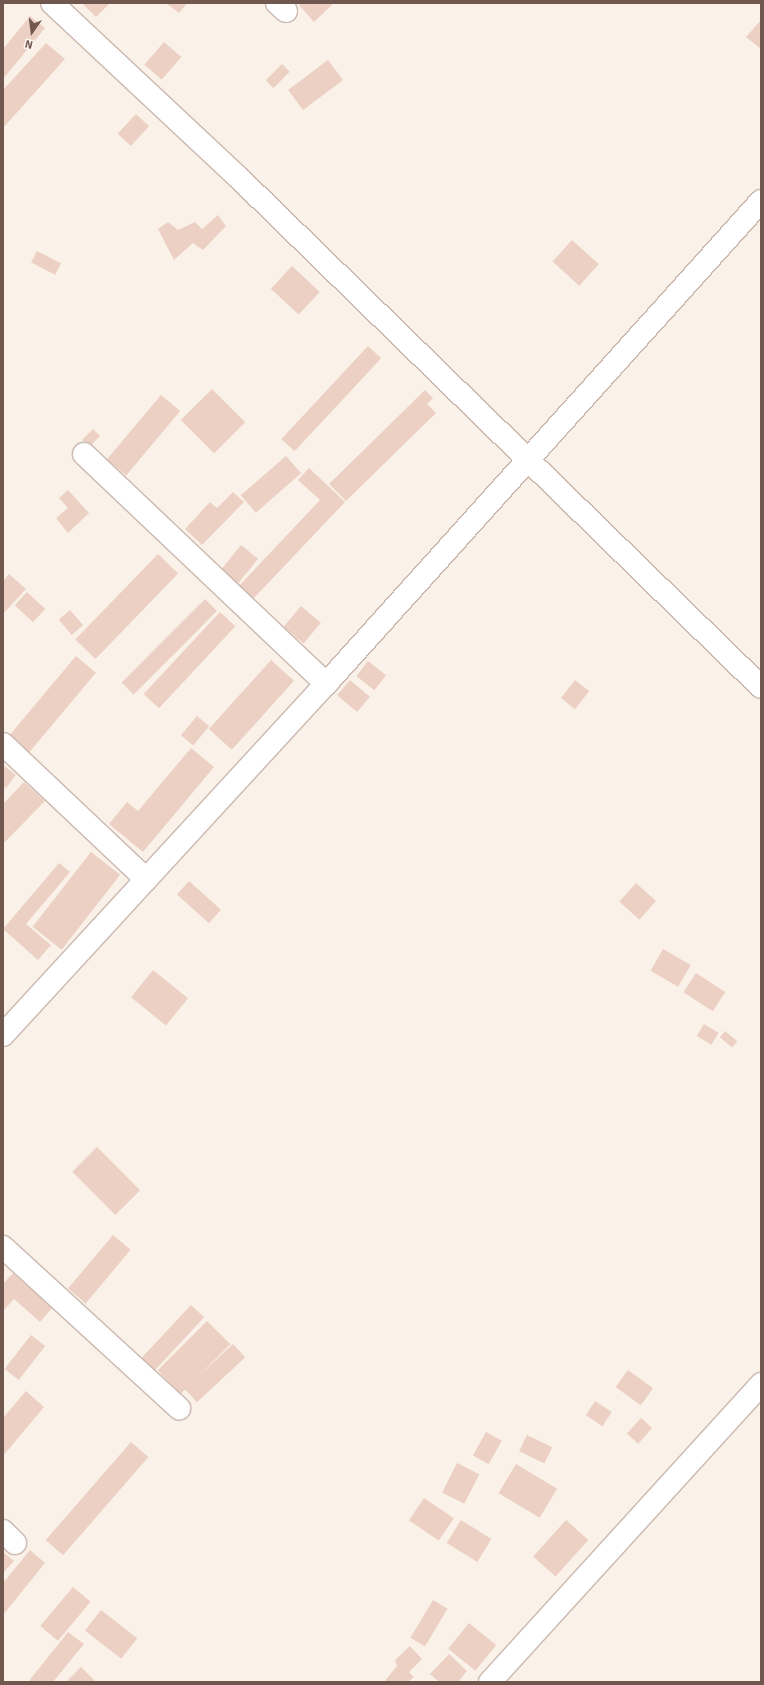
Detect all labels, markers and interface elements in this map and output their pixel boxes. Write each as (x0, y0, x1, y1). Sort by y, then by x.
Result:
north arrow (12, 12, 52, 52)
text: N (24, 37, 34, 51)

